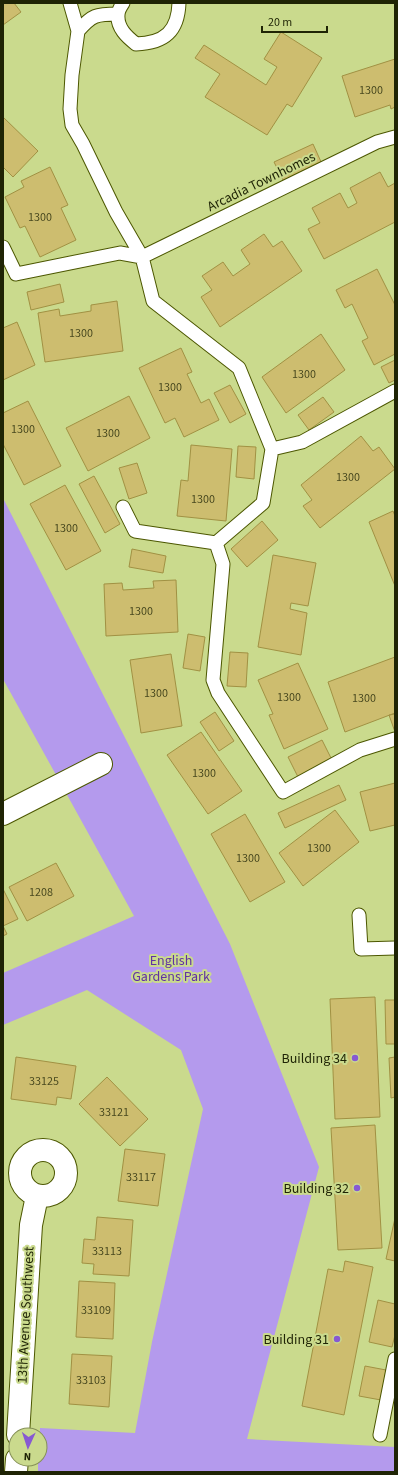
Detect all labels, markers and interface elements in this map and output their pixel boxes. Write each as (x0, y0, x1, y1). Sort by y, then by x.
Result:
scale bar (262, 8, 327, 34)
text: 20 m (268, 14, 292, 31)
house number: 1300 (359, 82, 383, 99)
street label: Arcadia Townhomes (204, 147, 319, 217)
house number: 1300 (28, 209, 52, 226)
house number: 1300 (69, 325, 93, 342)
house number: 1300 (292, 366, 316, 383)
house number: 1300 (158, 379, 182, 396)
house number: 1300 (11, 421, 35, 438)
house number: 1300 (96, 425, 120, 442)
house number: 1300 (336, 469, 360, 486)
house number: 1300 (191, 491, 215, 508)
house number: 1300 (54, 520, 78, 537)
house number: 1300 (129, 603, 153, 620)
house number: 1300 (144, 685, 168, 702)
house number: 1300 (277, 689, 301, 706)
house number: 1300 (352, 690, 376, 707)
house number: 1300 (192, 765, 216, 782)
house number: 1300 (307, 840, 331, 857)
house number: 1300 (236, 850, 260, 867)
house number: 1208 (29, 884, 53, 901)
park label: English Gardens Park (132, 951, 210, 987)
place label: Building 34 (281, 1049, 347, 1069)
marker: Building 34 (350, 1053, 360, 1063)
house number: 33125 (29, 1073, 59, 1090)
house number: 33121 (99, 1104, 129, 1121)
house number: 33117 (126, 1169, 156, 1186)
place label: Building 32 (283, 1179, 349, 1199)
marker: Building 32 (352, 1183, 362, 1193)
house number: 33113 (92, 1243, 122, 1260)
street label: 13th Avenue Southwest (12, 1246, 40, 1384)
house number: 33109 (81, 1302, 111, 1319)
place label: Building 31 (263, 1330, 329, 1350)
marker: Building 31 (332, 1334, 342, 1344)
house number: 33103 (76, 1372, 106, 1389)
north arrow (8, 1427, 48, 1467)
text: N (23, 1449, 32, 1464)

